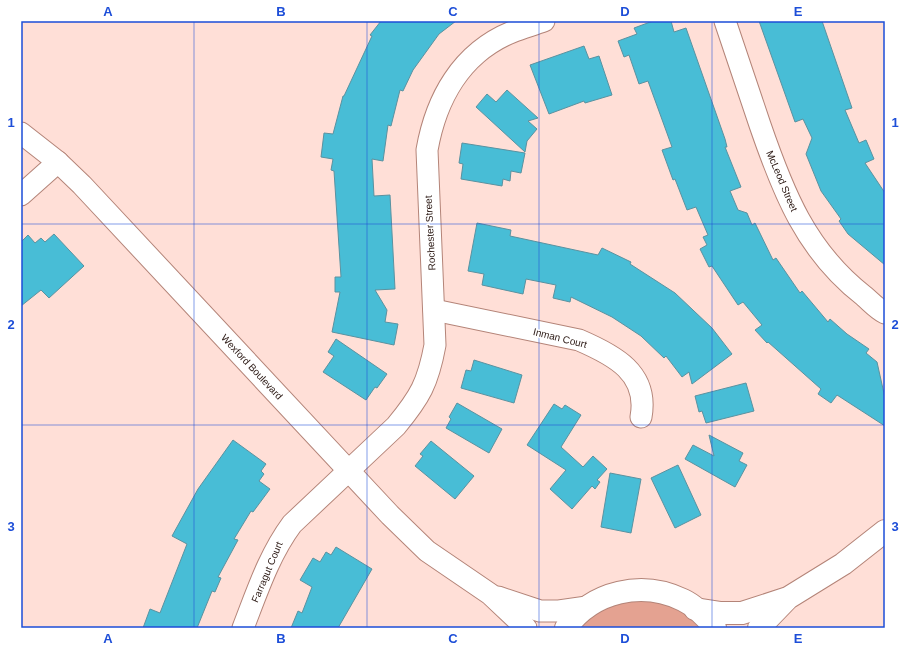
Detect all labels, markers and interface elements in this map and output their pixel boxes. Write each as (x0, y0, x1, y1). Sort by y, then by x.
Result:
text: A (103, 4, 113, 19)
text: B (276, 4, 286, 19)
text: C (448, 4, 458, 19)
text: D (620, 4, 630, 19)
text: E (794, 4, 803, 19)
text: 1 (7, 115, 15, 130)
text: 1 (891, 115, 899, 130)
street label: McLeod Street (764, 149, 800, 213)
street label: Rochester Street (423, 195, 437, 271)
text: 2 (7, 317, 15, 332)
text: 2 (891, 317, 899, 332)
street label: Inman Court (532, 326, 588, 350)
street label: Wexford Boulevard (219, 332, 285, 402)
text: 3 (7, 519, 15, 534)
text: 3 (891, 519, 899, 534)
street label: Farragut Court (249, 540, 285, 604)
text: A (103, 631, 113, 646)
text: B (276, 631, 286, 646)
text: C (448, 631, 458, 646)
text: D (620, 631, 630, 646)
text: E (794, 631, 803, 646)

